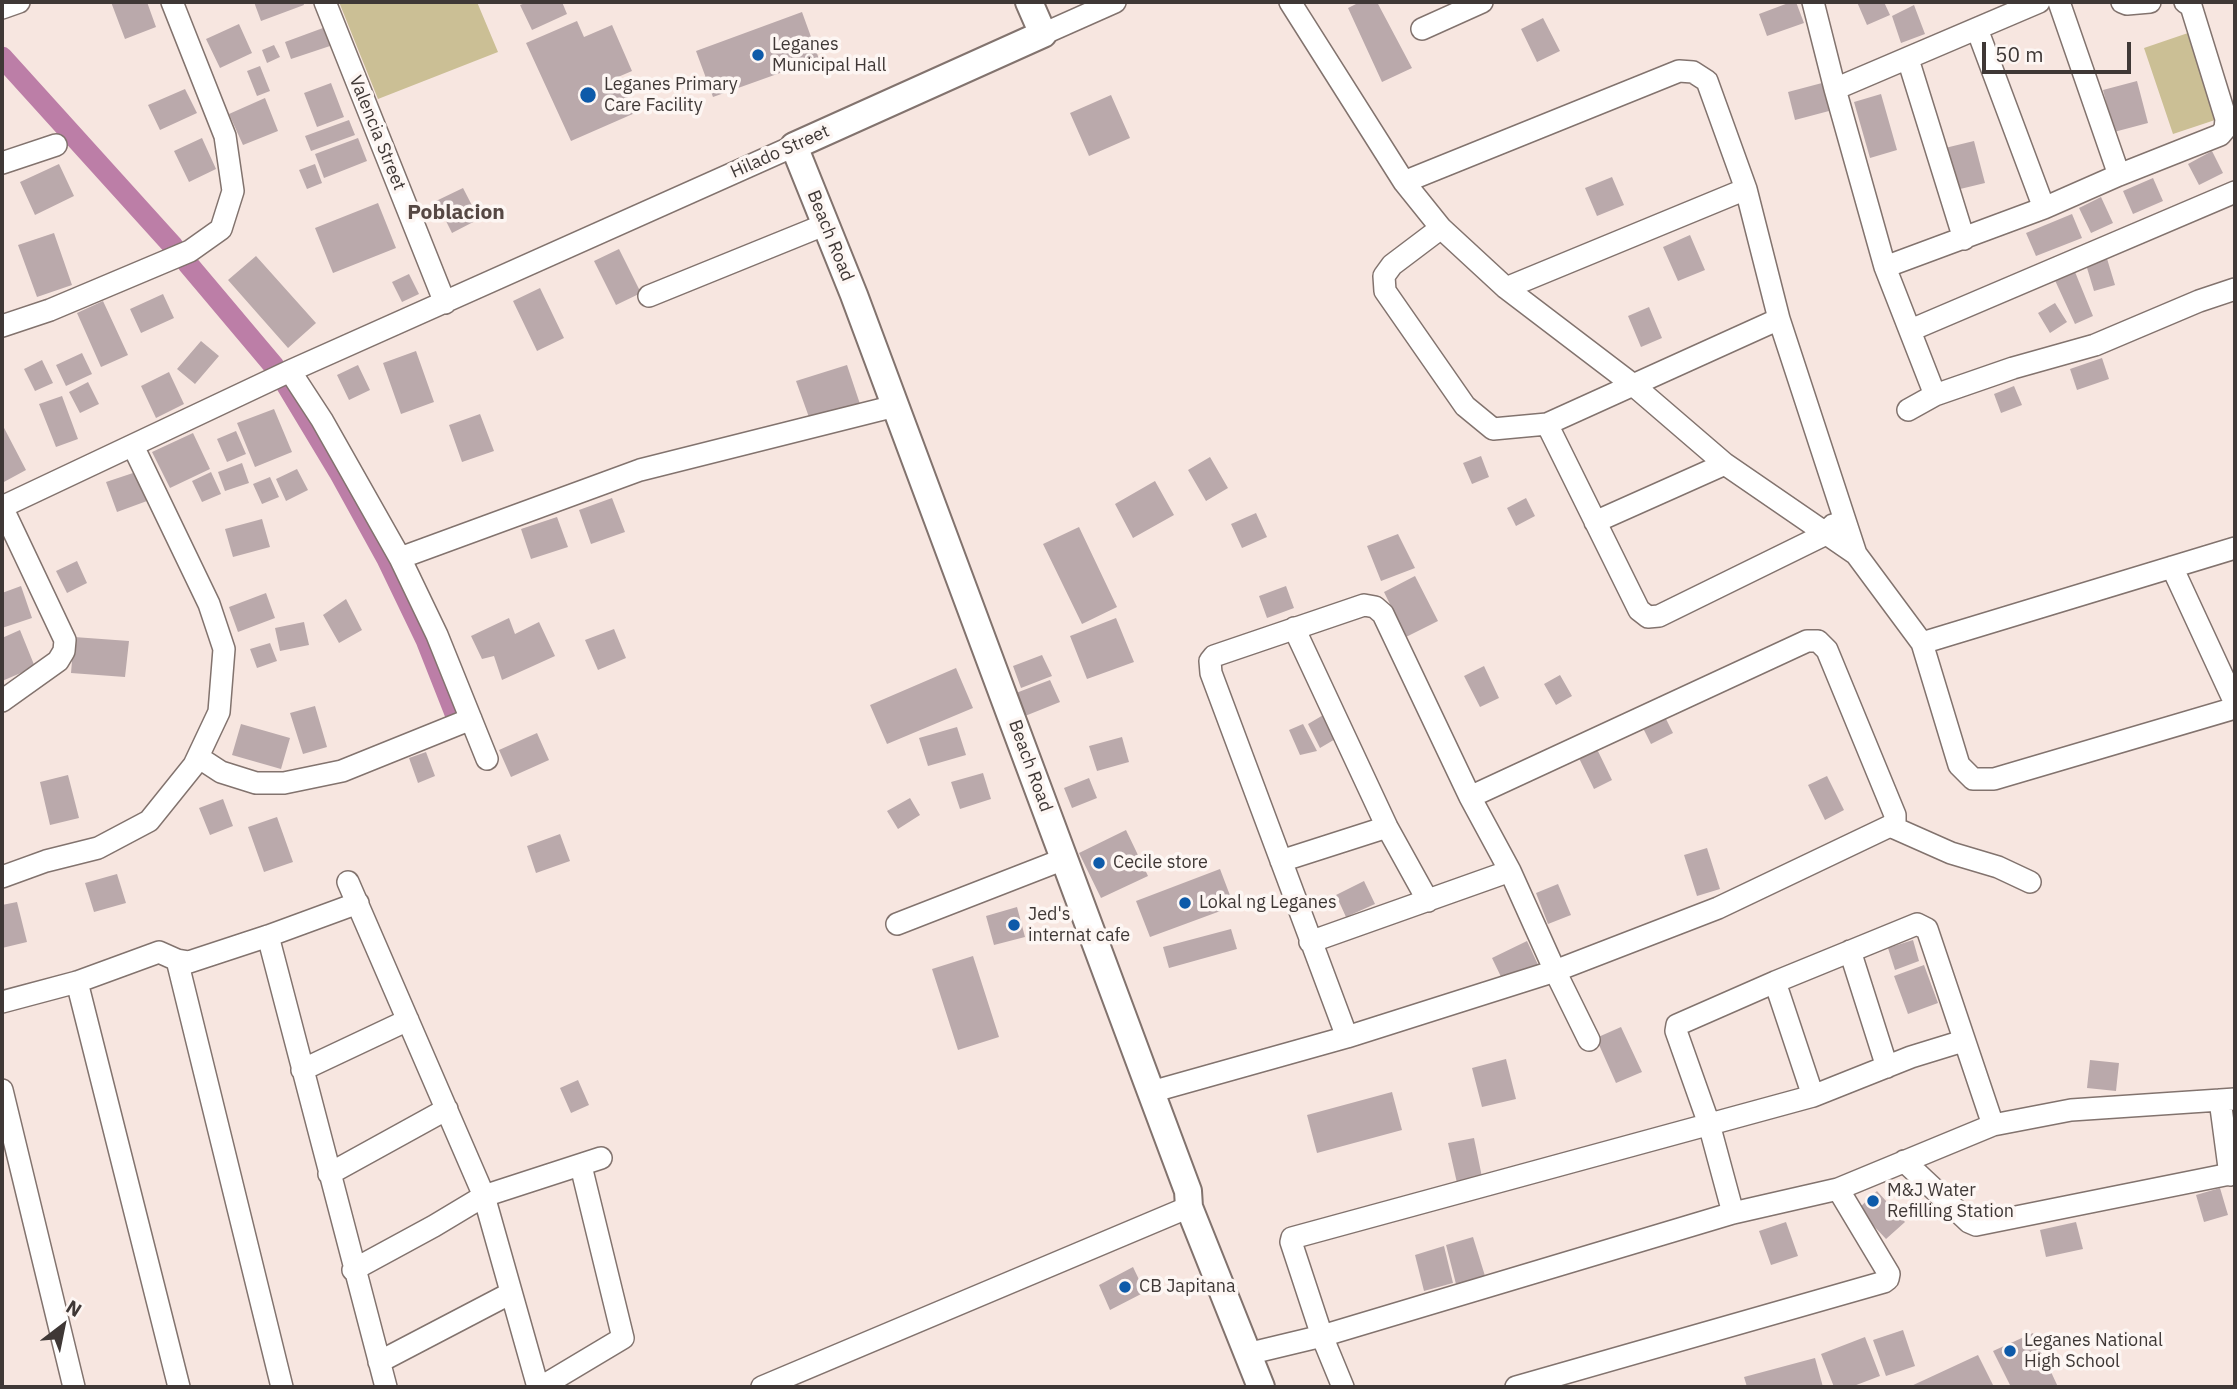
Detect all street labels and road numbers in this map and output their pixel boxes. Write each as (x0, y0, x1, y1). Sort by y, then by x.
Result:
street label: Valencia Street (344, 72, 410, 194)
street label: Hilado Street (727, 121, 833, 183)
street label: Beach Road (802, 187, 858, 285)
street label: Beach Road (1003, 717, 1057, 815)

